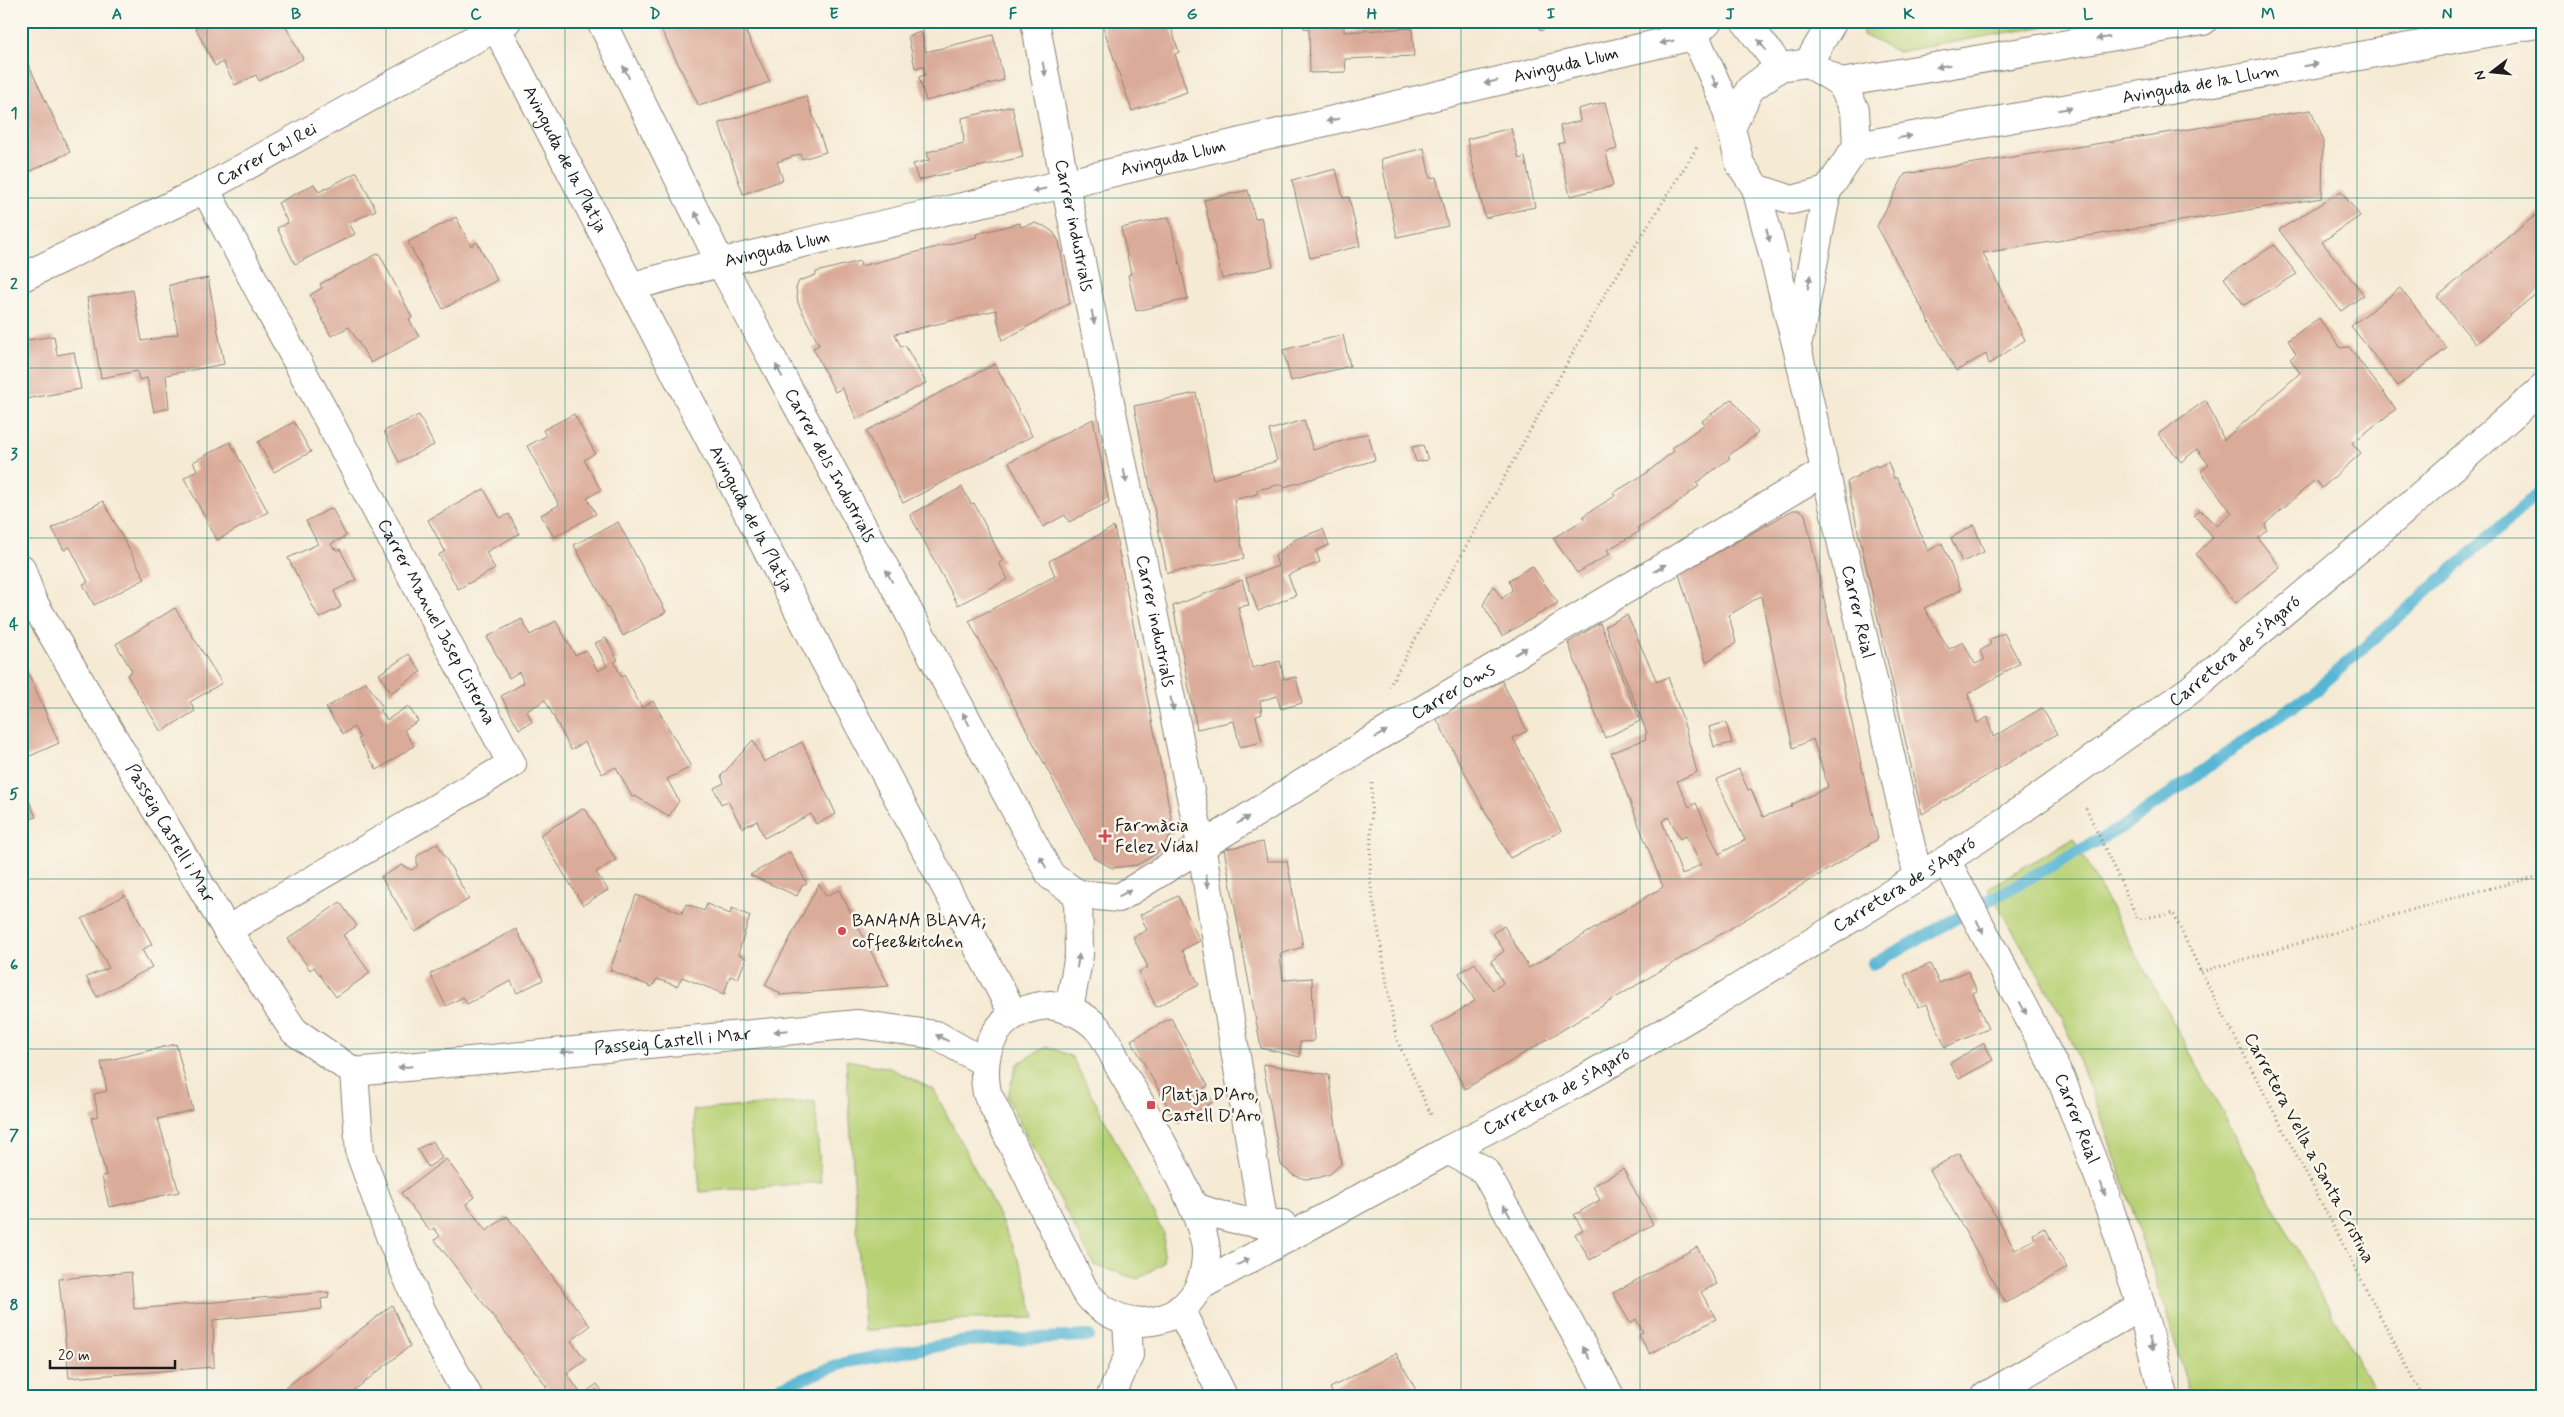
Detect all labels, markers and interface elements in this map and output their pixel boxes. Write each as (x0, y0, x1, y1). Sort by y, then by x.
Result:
text: A (112, 4, 122, 25)
text: B (291, 4, 301, 25)
text: C (470, 4, 482, 25)
text: D (649, 4, 661, 25)
text: E (829, 4, 839, 25)
text: F (1009, 4, 1018, 25)
text: G (1187, 4, 1198, 25)
text: H (1367, 4, 1378, 25)
text: I (1547, 4, 1556, 25)
text: J (1725, 4, 1735, 25)
text: K (1903, 4, 1915, 25)
text: L (2083, 4, 2094, 25)
text: M (2261, 4, 2275, 25)
text: N (2442, 4, 2452, 25)
one-way arrow (2094, 35, 2110, 43)
one-way arrow (1658, 39, 1674, 47)
one-way arrow (1756, 39, 1767, 52)
street label: Avinguda Llum (1511, 41, 1621, 89)
north arrow (2466, 48, 2516, 98)
street label: Avinguda de la Llum (2120, 59, 2281, 110)
one-way arrow (2304, 60, 2320, 68)
one-way arrow (1040, 62, 1048, 78)
one-way arrow (1934, 62, 1950, 70)
one-way arrow (622, 65, 630, 79)
text: N (2471, 68, 2490, 82)
one-way arrow (1711, 75, 1719, 89)
one-way arrow (1483, 78, 1498, 86)
street label: Avinguda de la Platja (517, 82, 613, 237)
text: 1 (10, 103, 18, 124)
one-way arrow (2058, 104, 2074, 112)
one-way arrow (1325, 116, 1340, 124)
street label: Carrer Cal Rei (212, 117, 321, 192)
one-way arrow (1898, 133, 1914, 141)
street label: Avinguda Llum (1118, 134, 1228, 182)
street label: Carrer industrials (1049, 157, 1099, 294)
one-way arrow (1031, 186, 1046, 194)
one-way arrow (694, 211, 702, 225)
street label: Avinguda Llum (722, 225, 832, 273)
one-way arrow (1764, 228, 1772, 243)
text: 2 (10, 274, 18, 295)
one-way arrow (1806, 274, 1814, 290)
one-way arrow (1089, 310, 1097, 326)
one-way arrow (775, 364, 783, 378)
street label: Carrer dels Industrials (778, 384, 881, 547)
street label: Avinguda de la Platja (703, 441, 799, 597)
text: 3 (10, 444, 18, 465)
one-way arrow (1122, 469, 1130, 485)
street label: Carrer Manuel Josep Cisterna (371, 515, 501, 729)
street label: Carrer industrials (1130, 553, 1180, 689)
street label: Carrer Reial (1835, 563, 1880, 661)
one-way arrow (1654, 564, 1667, 573)
one-way arrow (885, 568, 893, 583)
street label: Carretera de s'Agaró (2164, 590, 2306, 713)
text: 4 (9, 614, 19, 635)
one-way arrow (1514, 647, 1527, 656)
street label: Carrer Oms (1407, 657, 1500, 726)
one-way arrow (1168, 696, 1176, 712)
one-way arrow (962, 711, 970, 726)
one-way arrow (1374, 730, 1387, 739)
street label: Passeig Castell i Mar (120, 759, 221, 908)
text: 5 (9, 784, 19, 805)
place label: Farmàcia Felez Vidal (1115, 814, 1198, 859)
one-way arrow (1236, 815, 1249, 824)
marker: Farmàcia Felez Vidal (1099, 830, 1111, 842)
street label: Carretera de s'Agaró (1829, 831, 1981, 939)
one-way arrow (1039, 854, 1047, 869)
one-way arrow (1204, 873, 1212, 889)
one-way arrow (1119, 889, 1132, 898)
place label: BANANA BLAVA; coffee&kitchen (852, 909, 986, 954)
one-way arrow (1976, 919, 1984, 934)
marker: BANANA BLAVA; coffee&kitchen (836, 925, 848, 937)
one-way arrow (1074, 953, 1082, 969)
text: 6 (10, 955, 18, 976)
one-way arrow (2019, 1001, 2027, 1016)
street label: Passeig Castell i Mar (593, 1022, 753, 1061)
one-way arrow (773, 1028, 789, 1036)
street label: Carretera Vella a Santa Cristina (2238, 1029, 2380, 1267)
one-way arrow (934, 1034, 949, 1042)
street label: Carretera de s'Agaró (1479, 1042, 1635, 1142)
one-way arrow (559, 1048, 575, 1056)
one-way arrow (397, 1063, 413, 1071)
street label: Carrer Reial (2048, 1069, 2105, 1167)
place label: Platja D'Aro, Castell D'Aro (1161, 1083, 1261, 1128)
marker: Platja D'Aro, Castell D'Aro (1145, 1099, 1157, 1111)
text: 7 (9, 1125, 19, 1146)
one-way arrow (2099, 1182, 2107, 1197)
one-way arrow (1503, 1204, 1511, 1219)
one-way arrow (1236, 1258, 1250, 1266)
text: 8 (9, 1295, 19, 1316)
scale bar (50, 1337, 175, 1369)
one-way arrow (2147, 1337, 2155, 1352)
text: 20 m (58, 1346, 90, 1366)
one-way arrow (1582, 1347, 1591, 1360)

